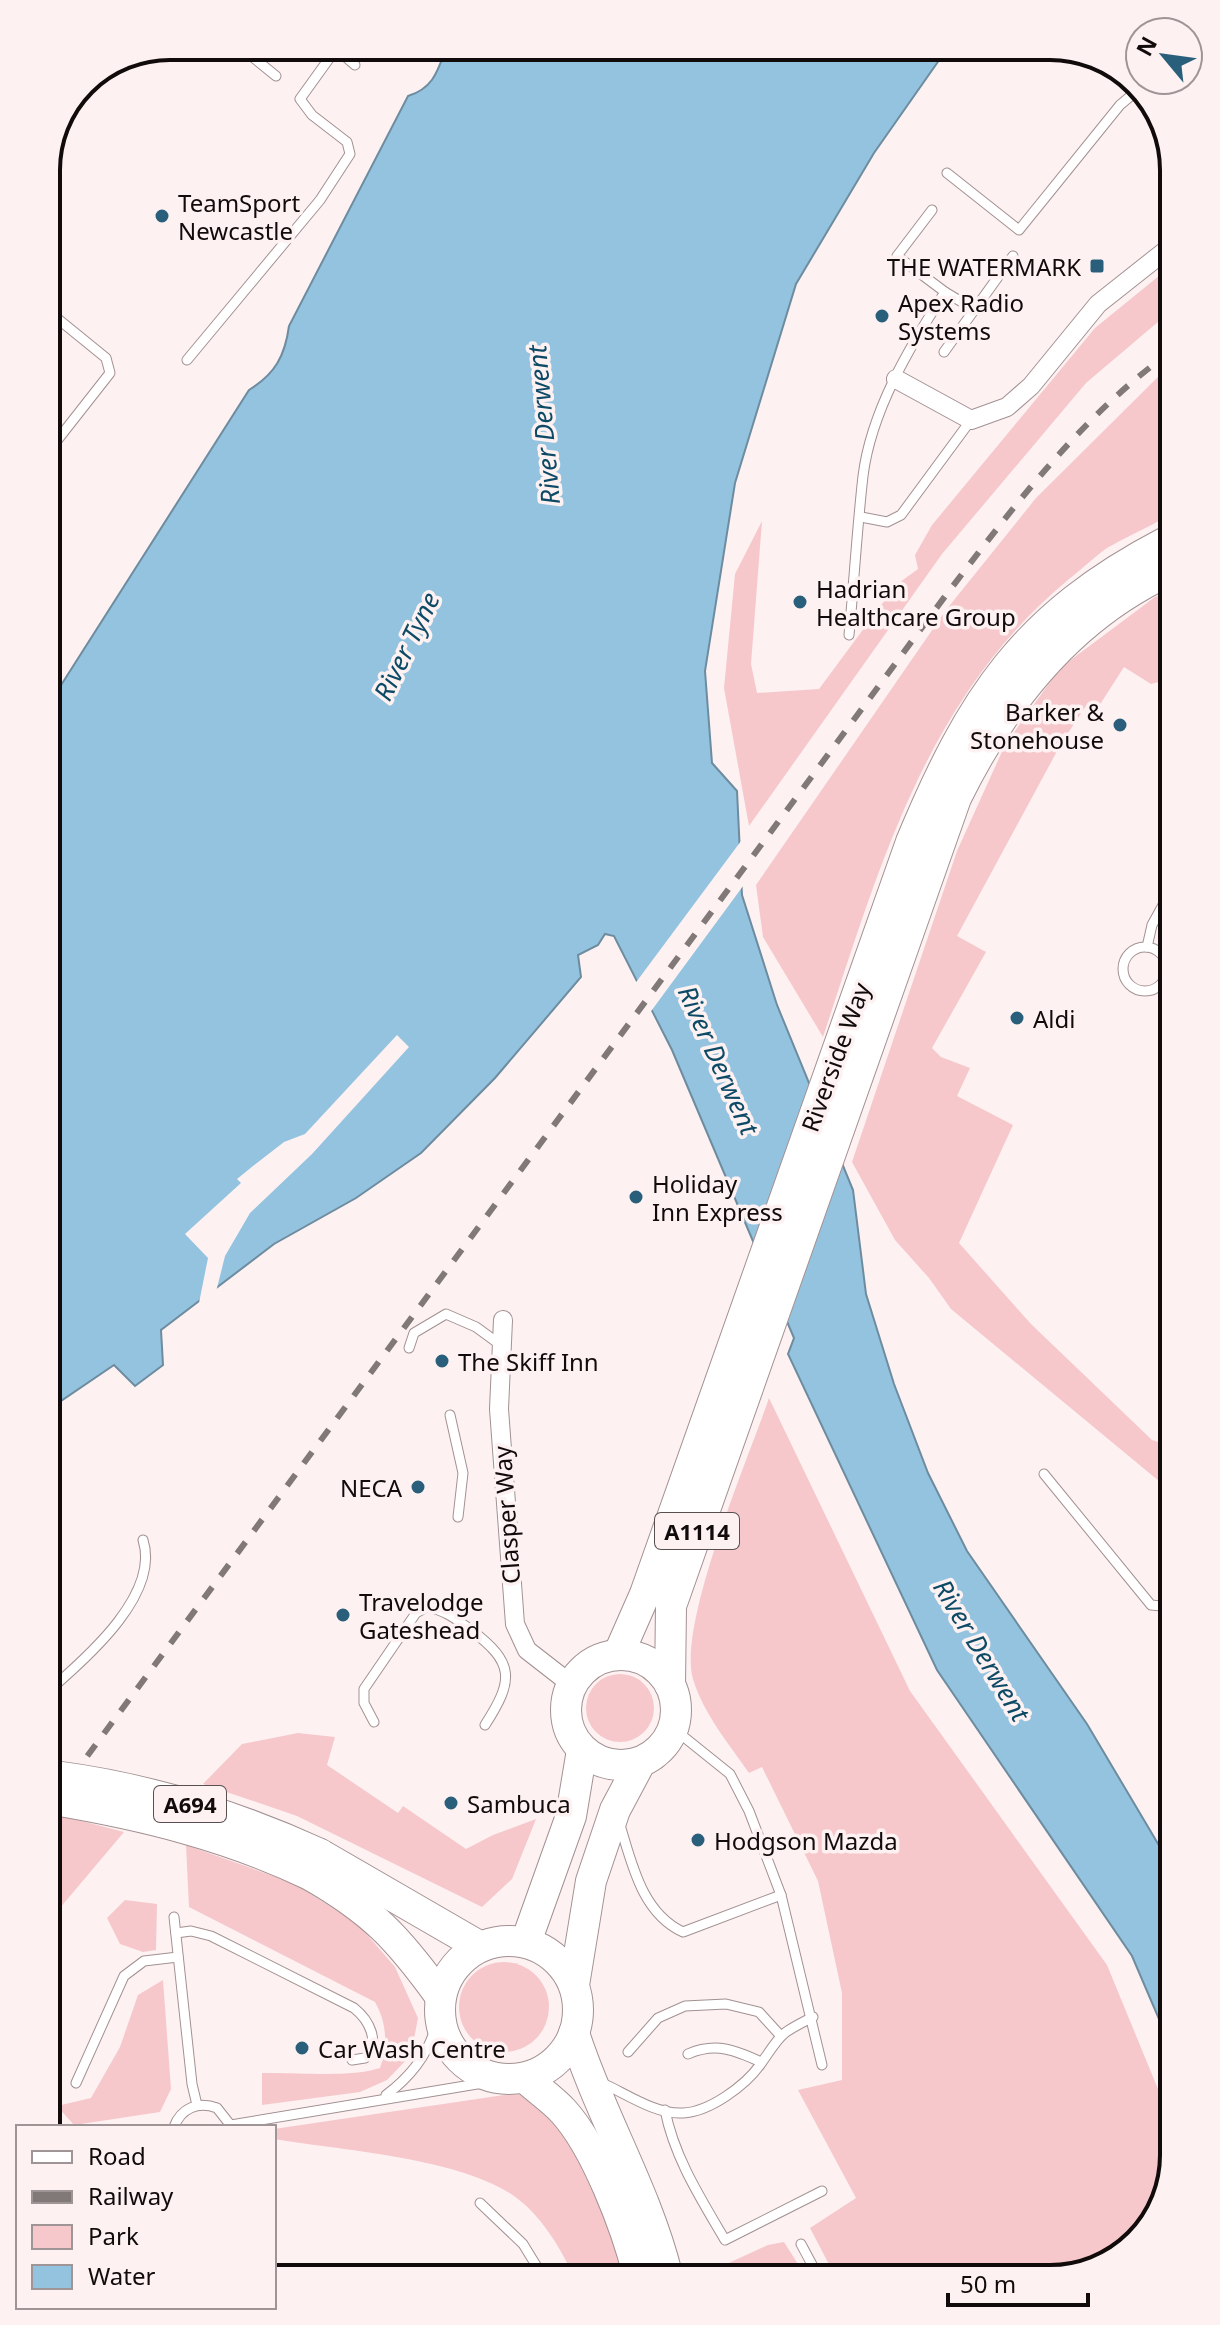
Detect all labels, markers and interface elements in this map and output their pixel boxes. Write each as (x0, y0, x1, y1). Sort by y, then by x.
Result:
north arrow (1124, 16, 1204, 96)
text: N (1128, 31, 1163, 61)
place label: TeamSport Newcastle (178, 186, 300, 247)
marker: TeamSport Newcastle (153, 207, 171, 225)
place label: THE WATERMARK (887, 250, 1081, 283)
marker: THE WATERMARK (1088, 257, 1106, 275)
place label: Apex Radio Systems (898, 286, 1024, 347)
marker: Apex Radio Systems (873, 307, 891, 325)
water label: River Derwent (518, 342, 568, 506)
place label: Hadrian Healthcare Group (816, 572, 1016, 633)
water label: River Tyne (364, 586, 448, 706)
marker: Hadrian Healthcare Group (791, 593, 809, 611)
place label: Barker & Stonehouse (970, 695, 1104, 756)
marker: Barker & Stonehouse (1111, 716, 1129, 734)
street label: Riverside Way (793, 977, 878, 1136)
water label: River Derwent (670, 980, 769, 1142)
place label: Aldi (1033, 1002, 1075, 1035)
marker: Aldi (1008, 1009, 1026, 1027)
place label: Holiday Inn Express (652, 1167, 783, 1228)
marker: Holiday Inn Express (627, 1188, 645, 1206)
place label: The Skiff Inn (458, 1345, 599, 1378)
marker: The Skiff Inn (433, 1352, 451, 1370)
street label: Clasper Way (485, 1444, 527, 1585)
place label: NECA (340, 1471, 403, 1504)
marker: NECA (409, 1478, 427, 1496)
road number: A1114 (655, 1513, 739, 1549)
water label: River Derwent (925, 1572, 1039, 1729)
place label: Travelodge Gateshead (359, 1585, 484, 1646)
marker: Travelodge Gateshead (334, 1606, 352, 1624)
road number: A694 (154, 1786, 226, 1822)
place label: Sambuca (467, 1787, 571, 1820)
marker: Sambuca (442, 1794, 460, 1812)
place label: Hodgson Mazda (714, 1824, 898, 1857)
marker: Hodgson Mazda (689, 1831, 707, 1849)
place label: Car Wash Centre (318, 2032, 506, 2065)
marker: Car Wash Centre (293, 2039, 311, 2057)
legend (16, 2125, 276, 2309)
text: Road (88, 2139, 146, 2172)
text: Railway (88, 2179, 174, 2212)
text: Park (88, 2219, 139, 2252)
scale bar (948, 2257, 1088, 2307)
text: Water (88, 2259, 156, 2292)
text: 50 m (960, 2267, 1016, 2300)

